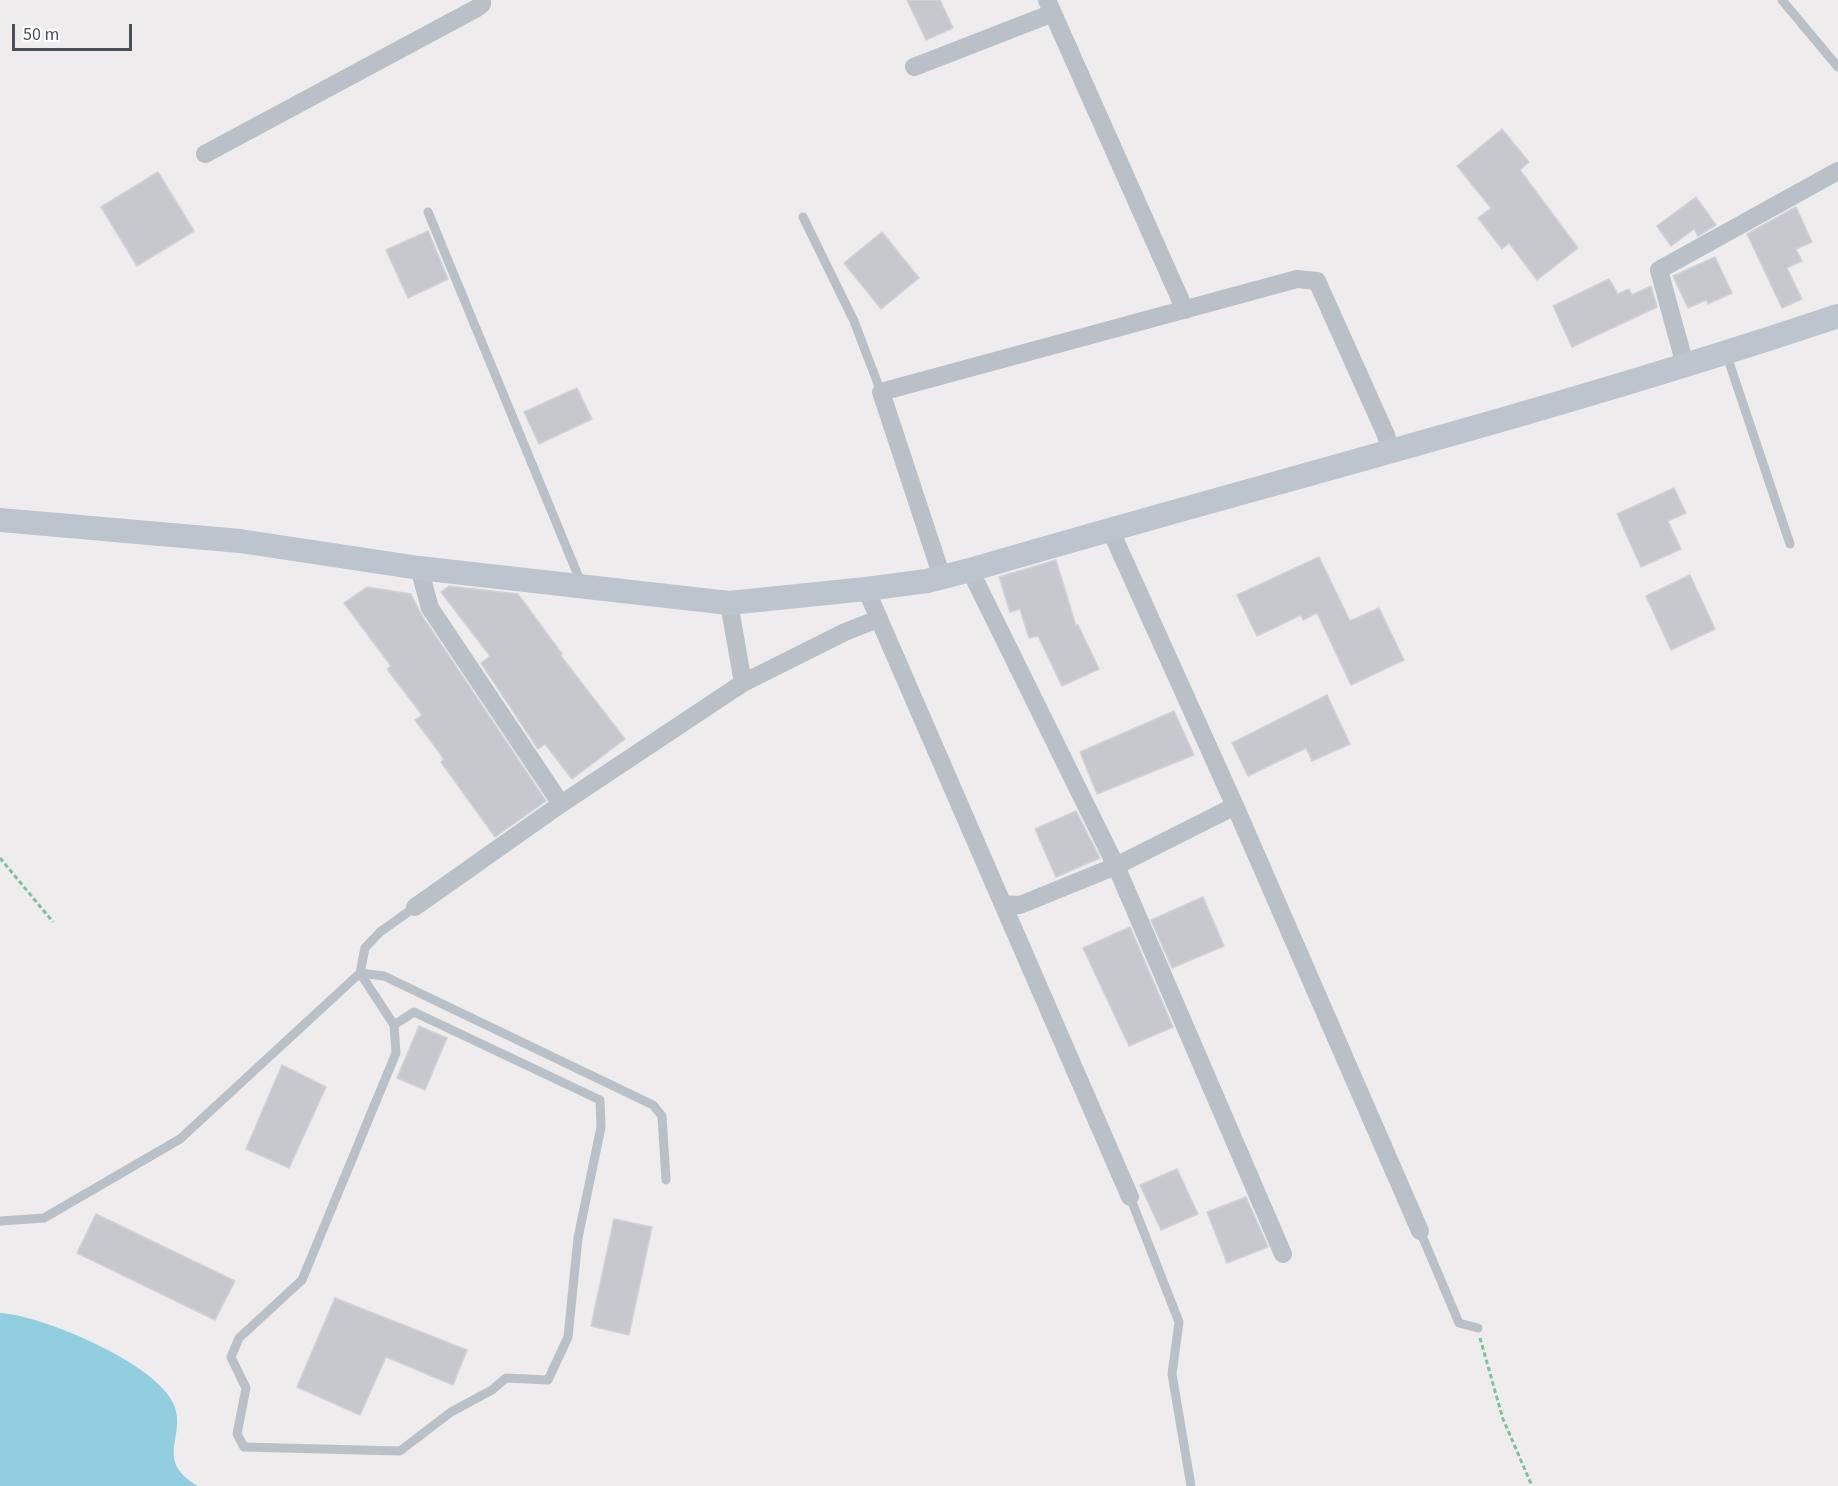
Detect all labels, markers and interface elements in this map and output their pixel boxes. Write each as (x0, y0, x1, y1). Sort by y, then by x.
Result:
scale bar (15, 12, 135, 50)
text: 50 m (23, 22, 59, 47)

